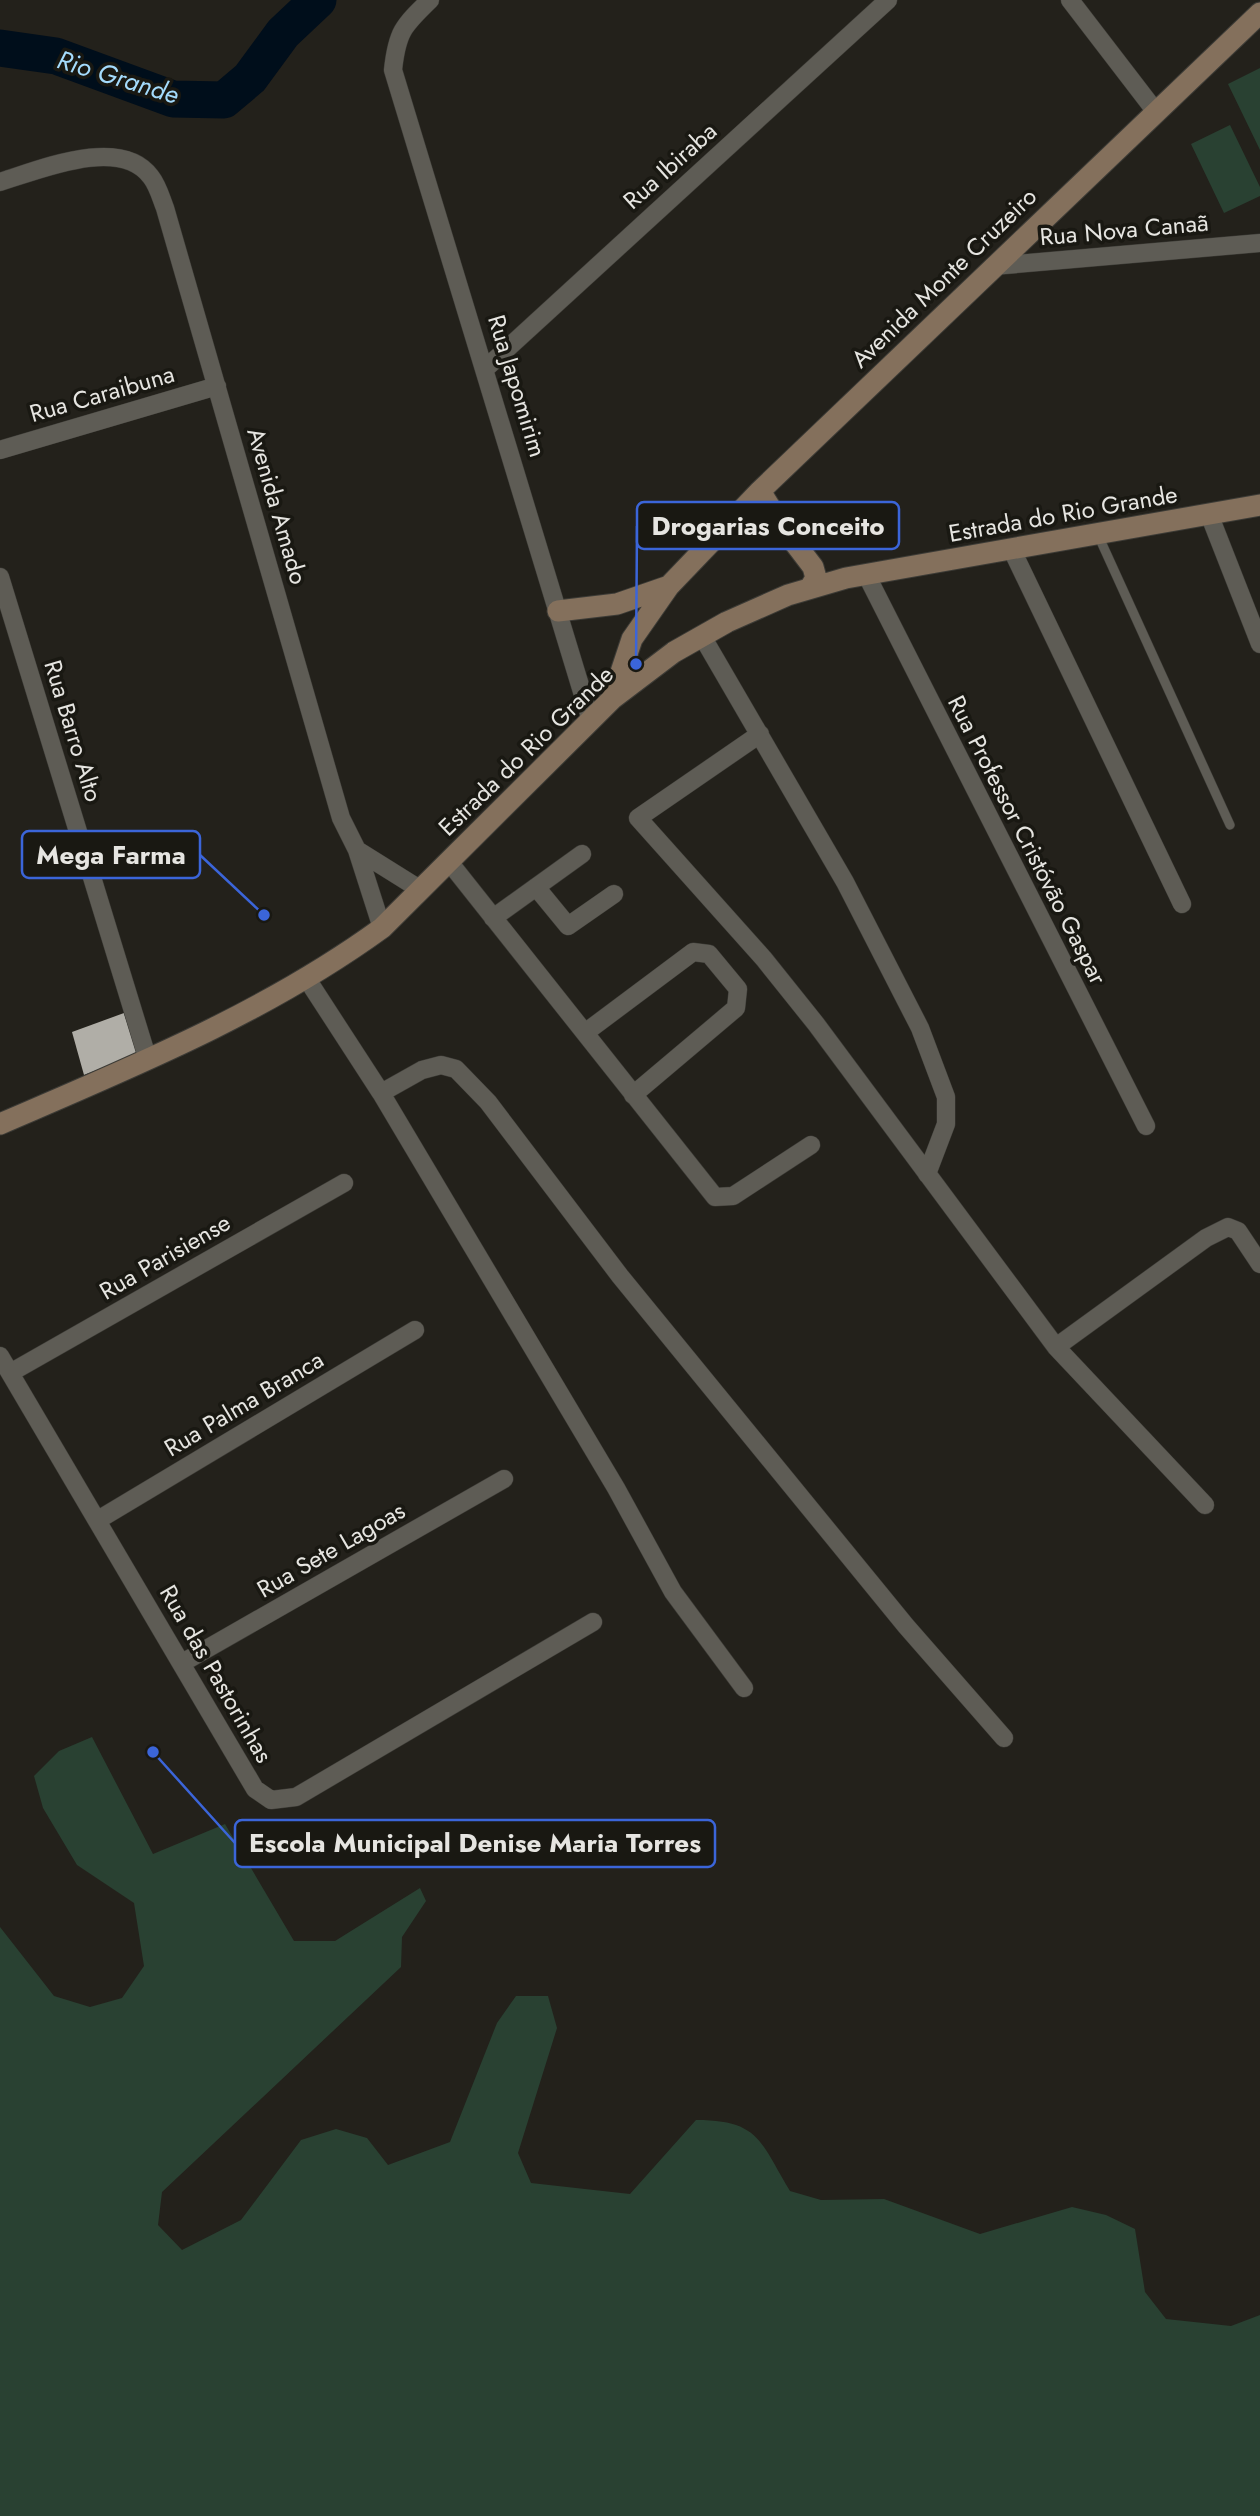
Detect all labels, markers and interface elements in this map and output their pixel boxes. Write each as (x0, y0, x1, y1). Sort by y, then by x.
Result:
water label: Rio Grande (52, 40, 184, 114)
street label: Rua Ibiraba (615, 114, 724, 217)
street label: Avenida Monte Cruzeiro (843, 179, 1044, 376)
street label: Rua Nova Canaã (1038, 205, 1210, 254)
street label: Rua Japomirim (479, 310, 556, 461)
street label: Rua Caraibuna (25, 356, 178, 431)
street label: Avenida Amado (238, 423, 317, 588)
street label: Estrada do Rio Grande (946, 476, 1180, 551)
callout: Drogarias Conceito (637, 502, 899, 549)
text: Drogarias Conceito (651, 507, 885, 545)
street label: Rua Barro Alto (35, 656, 112, 806)
street label: Estrada do Rio Grande (430, 658, 621, 844)
street label: Rua Professor Cristóvão Gaspar (939, 689, 1116, 991)
callout: Mega Farma (22, 831, 200, 878)
text: Mega Farma (36, 836, 186, 874)
street label: Rua Parisiense (93, 1205, 237, 1308)
street label: Rua Palma Branca (157, 1342, 330, 1465)
street label: Rua Sete Lagoas (250, 1493, 411, 1606)
street label: Rua das Pastorinhas (151, 1578, 282, 1769)
callout: Escola Municipal Denise Maria Torres (235, 1820, 715, 1867)
text: Escola Municipal Denise Maria Torres (249, 1824, 701, 1862)

